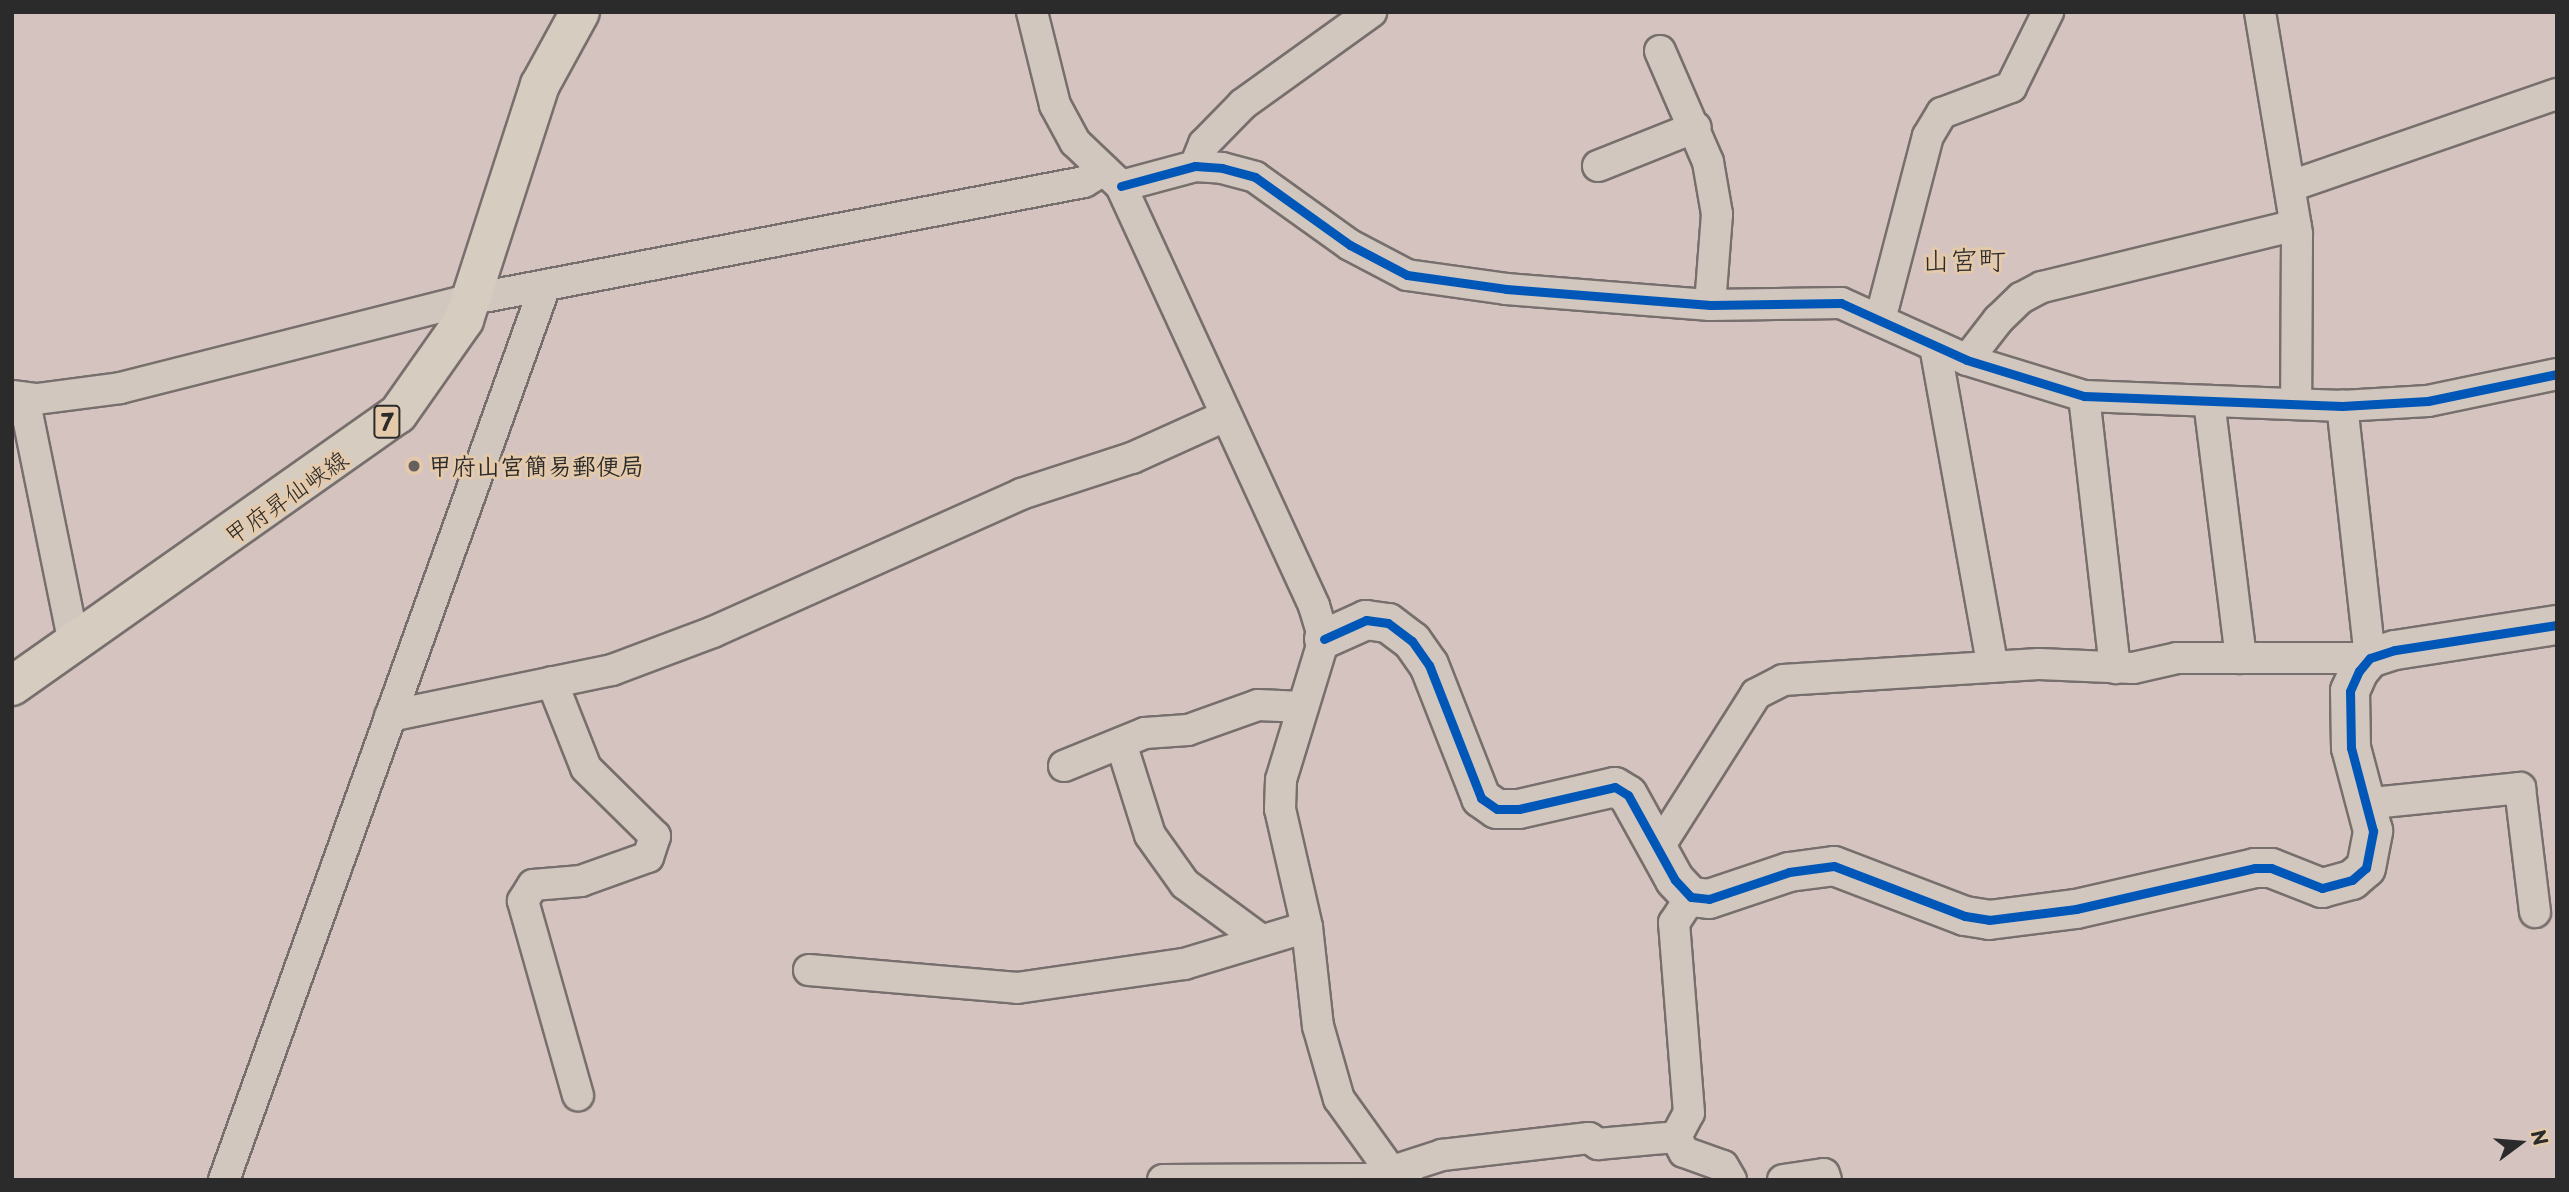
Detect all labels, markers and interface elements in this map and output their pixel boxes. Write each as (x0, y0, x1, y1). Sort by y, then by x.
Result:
district label: 山宮町 (1922, 242, 2006, 276)
road number: 7 (373, 402, 401, 442)
street label: 甲府昇仙峡線 (219, 444, 353, 550)
place label: 甲府山宮簡易郵便局 (428, 452, 644, 480)
marker: 甲府山宮簡易郵便局 (406, 458, 422, 474)
north arrow (2485, 1108, 2555, 1178)
text: N (2525, 1126, 2556, 1148)

